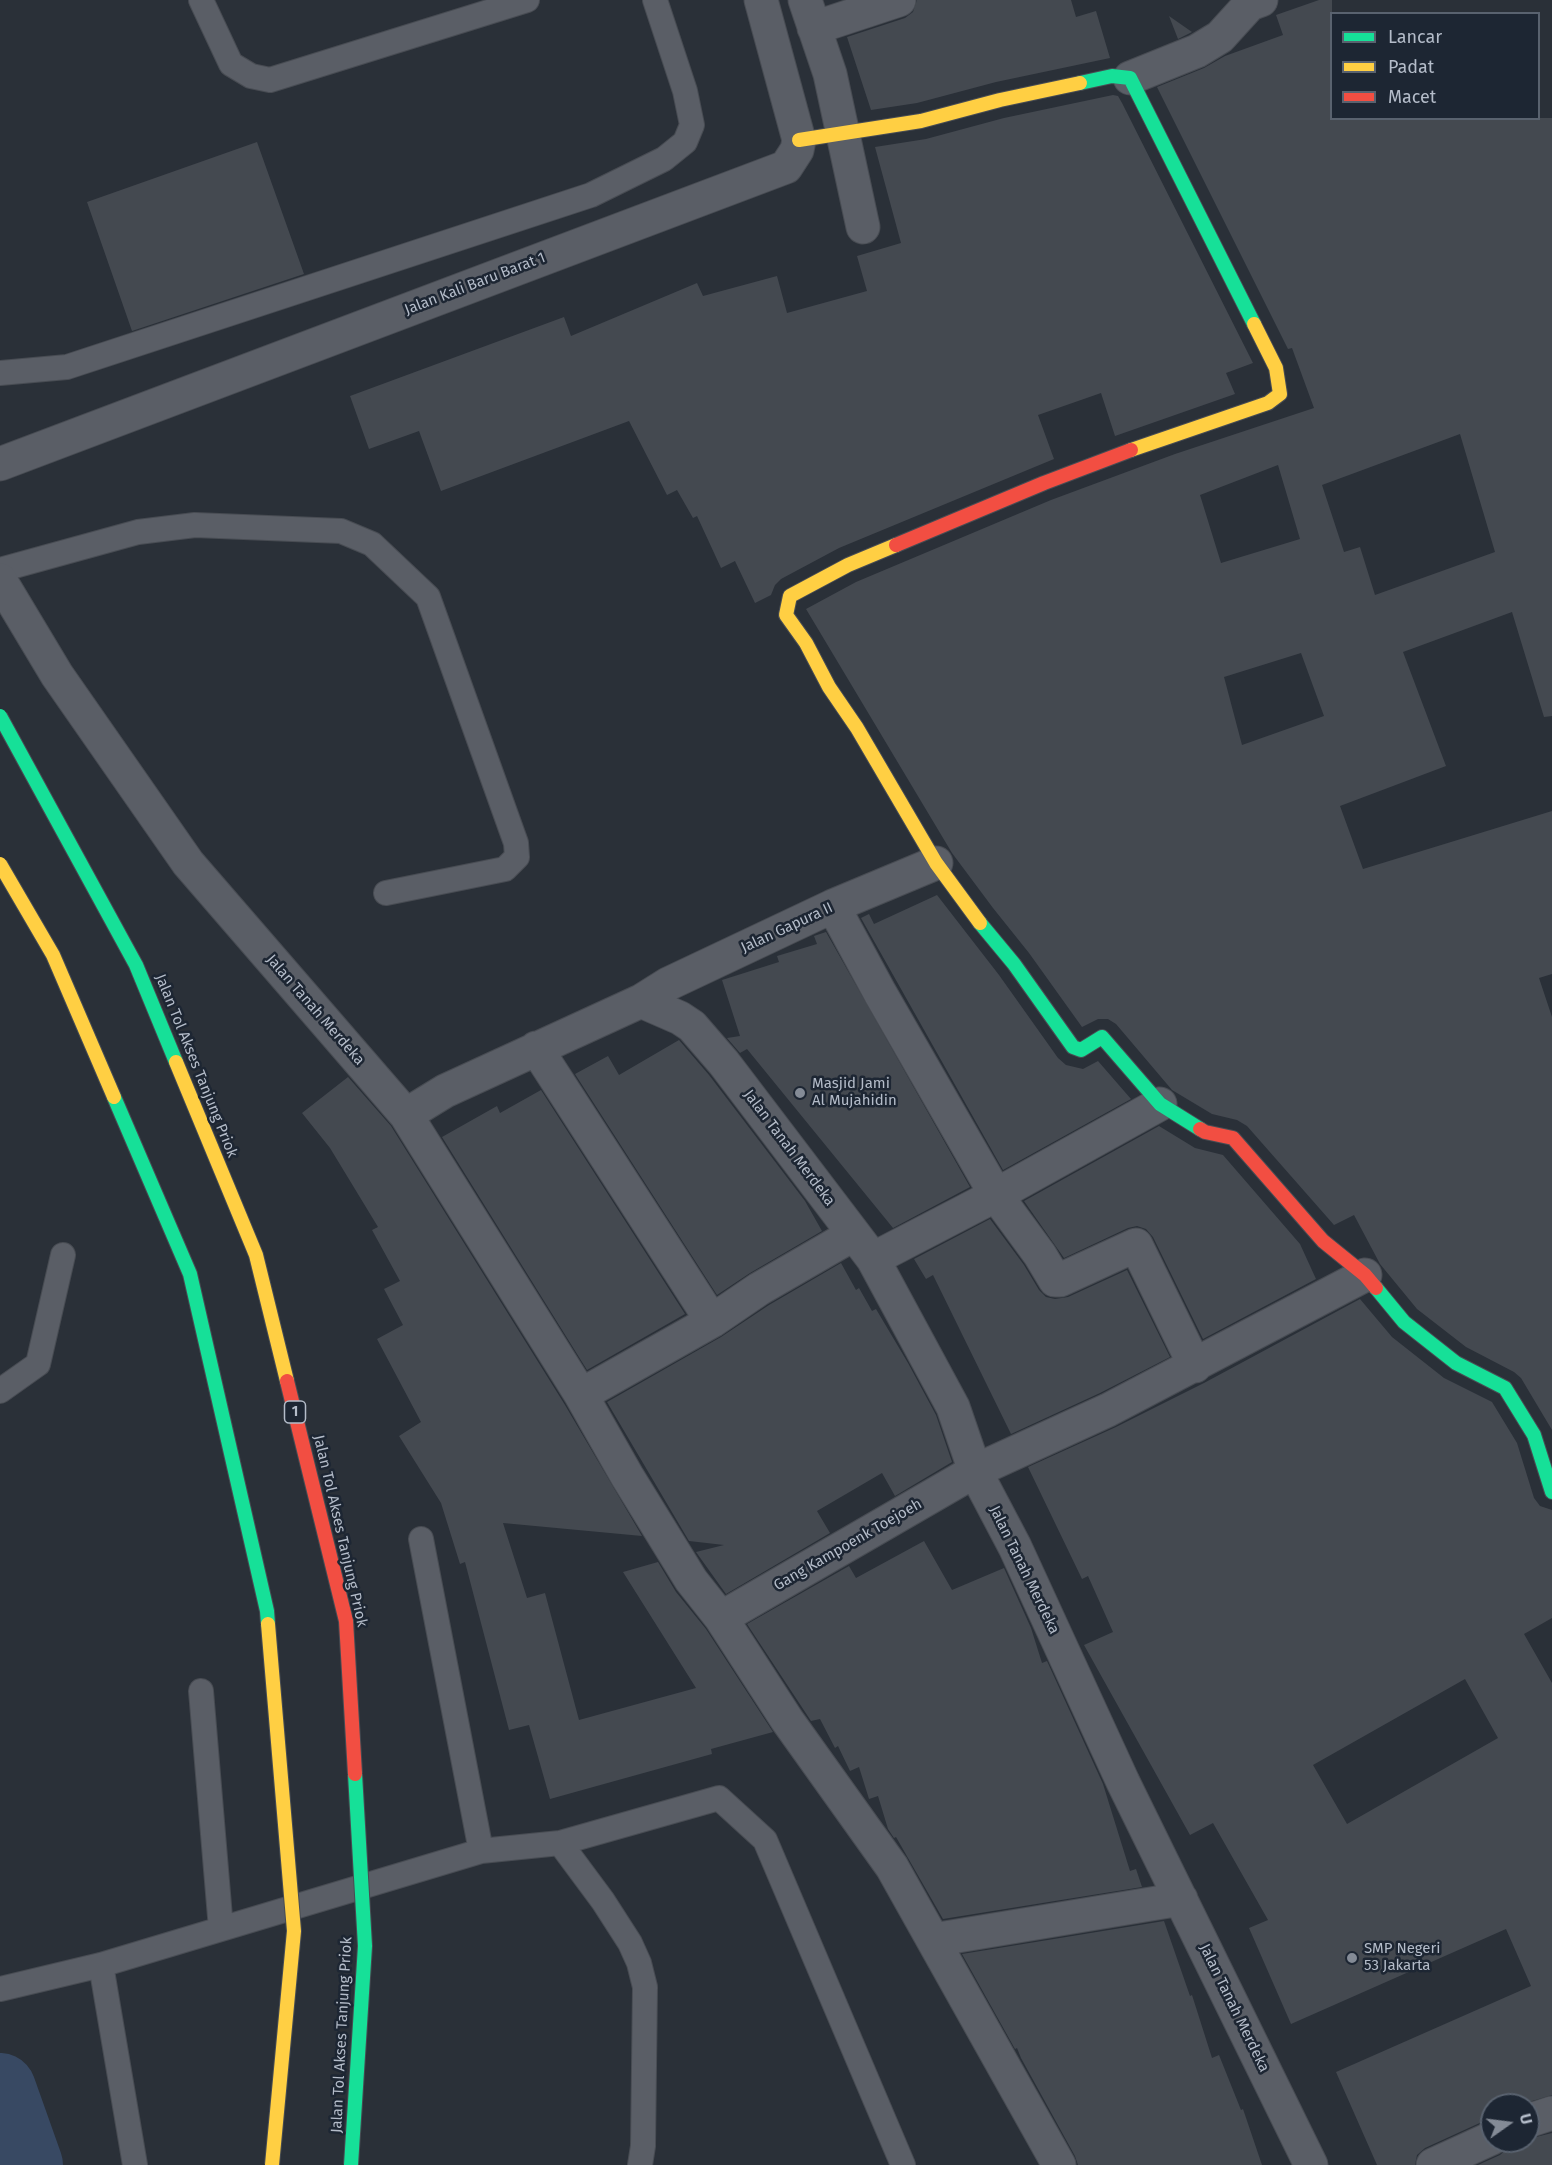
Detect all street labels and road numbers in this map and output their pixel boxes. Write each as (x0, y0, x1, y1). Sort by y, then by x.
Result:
street label: Jalan Kali Baru Barat 1 (402, 249, 548, 319)
street label: Jalan Gapura II (738, 899, 836, 957)
street label: Jalan Tanah Merdeka (262, 951, 368, 1069)
street label: Jalan Tol Akses Tanjung Priok (151, 971, 241, 1161)
street label: Jalan Tanah Merdeka (739, 1086, 839, 1210)
road number: 1 (284, 1401, 306, 1423)
street label: Jalan Tol Akses Tanjung Priok (309, 1433, 371, 1629)
street label: Gang Kampoenk Toejoeh (771, 1495, 925, 1595)
street label: Jalan Tanah Merdeka (985, 1503, 1063, 1637)
street label: Jalan Tol Akses Tanjung Priok (328, 1936, 356, 2134)
street label: Jalan Tanah Merdeka (1195, 1941, 1273, 2075)

